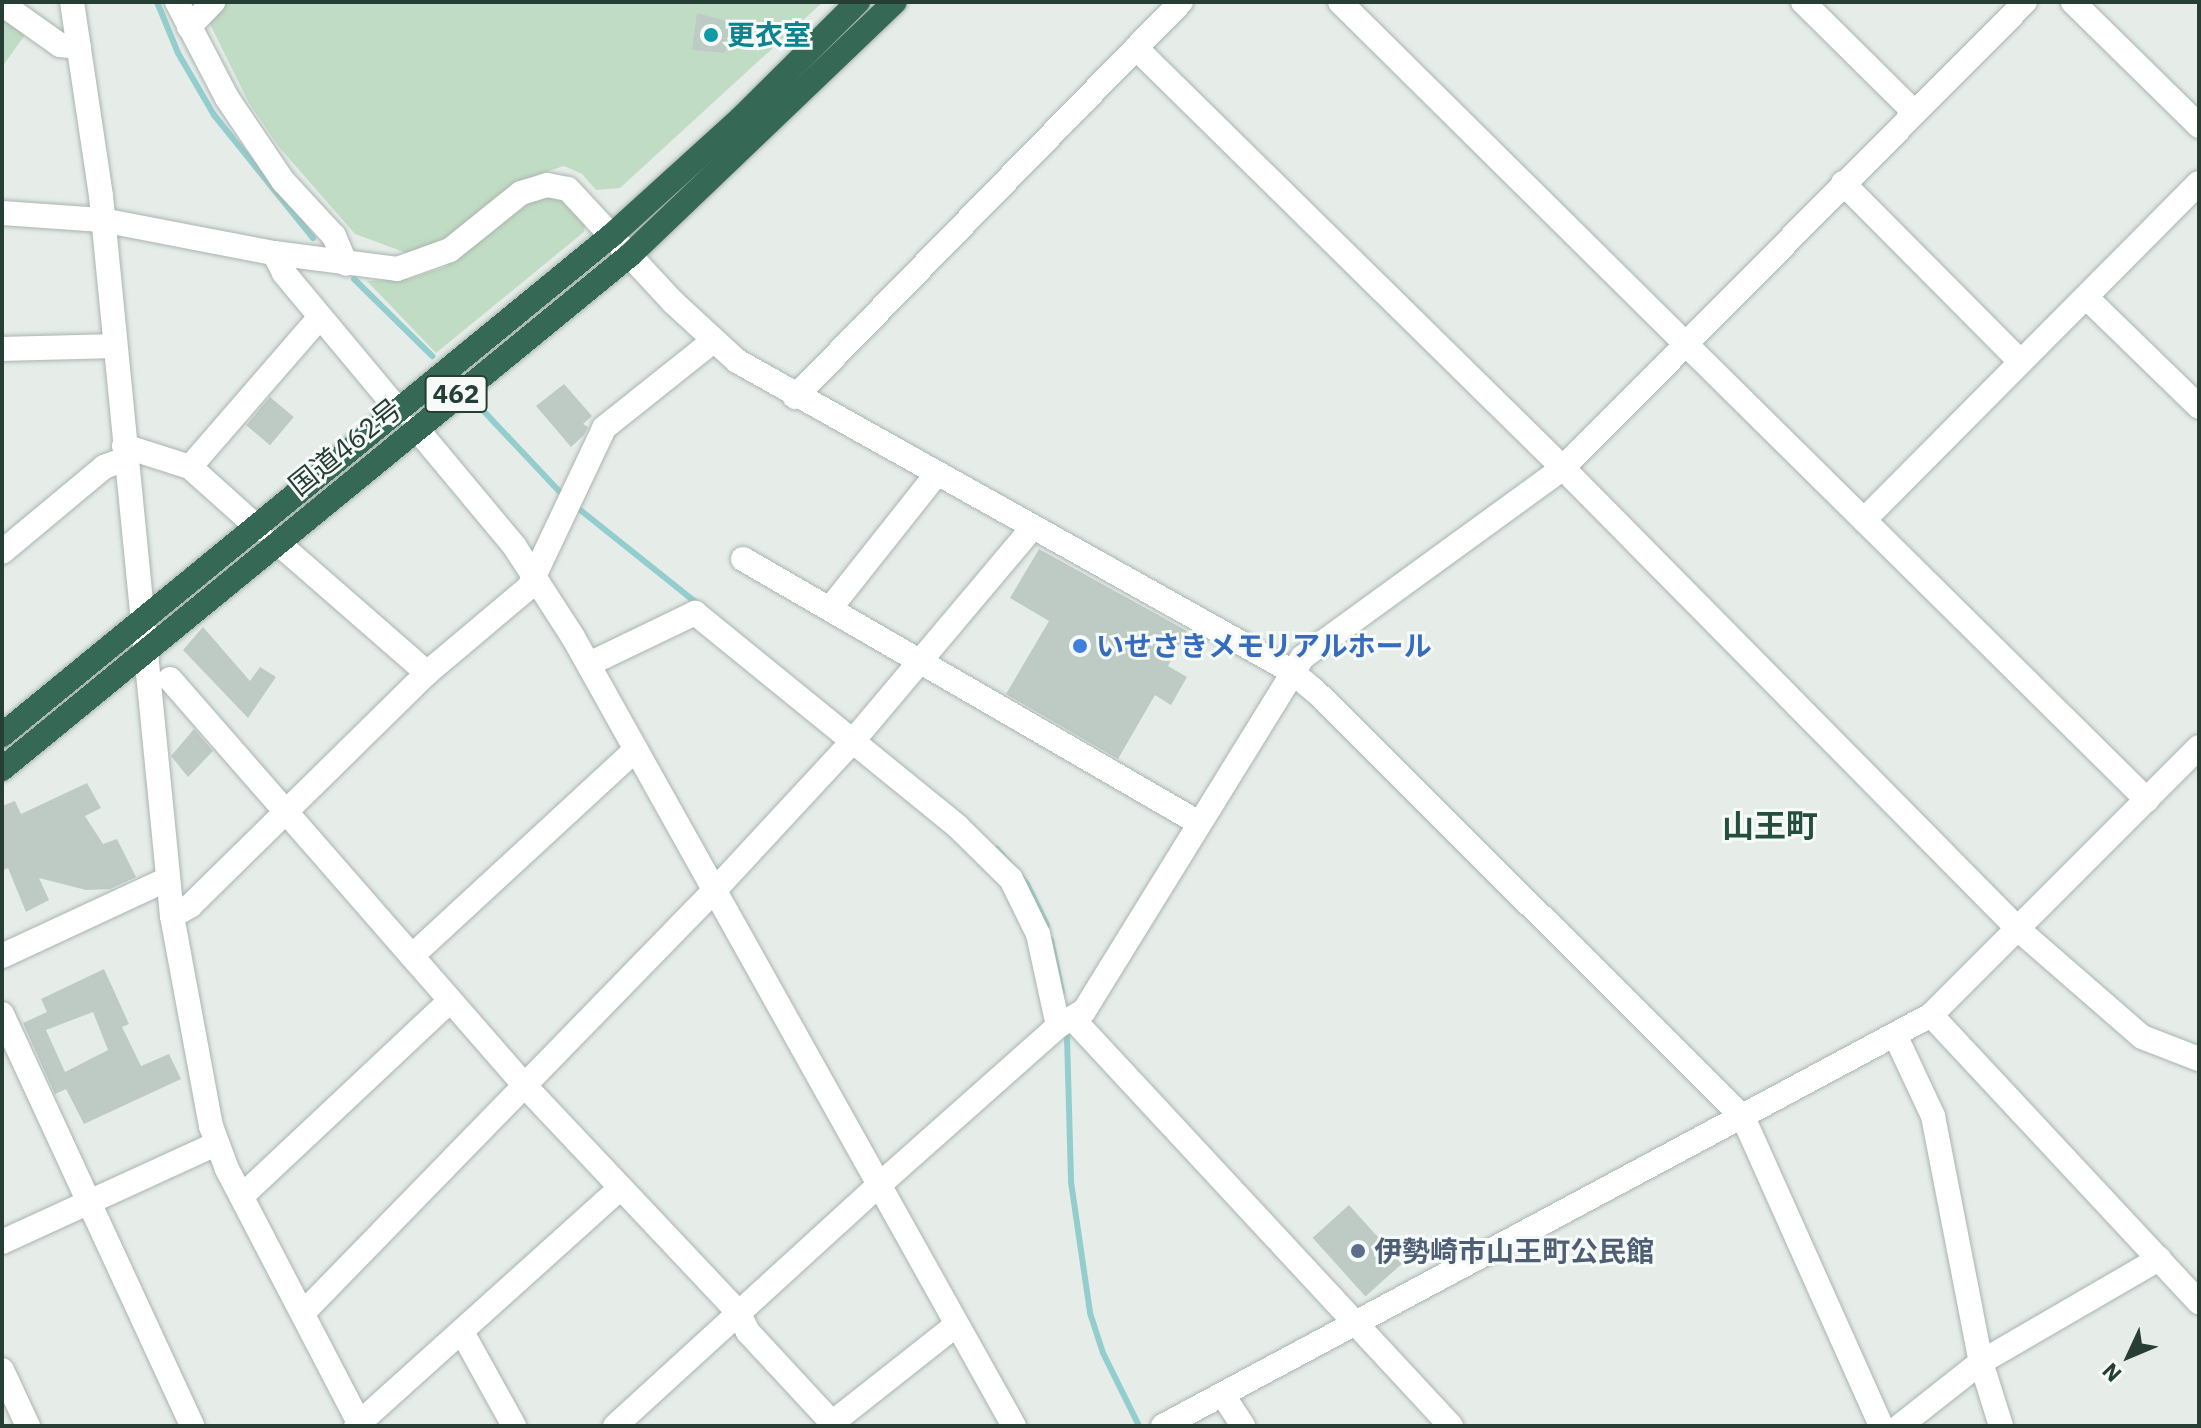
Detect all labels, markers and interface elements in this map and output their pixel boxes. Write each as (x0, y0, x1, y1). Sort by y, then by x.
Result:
place label: 更衣室 (727, 18, 811, 52)
marker: 更衣室 (702, 26, 720, 44)
road number: 462 (424, 372, 488, 416)
street label: 国道462号 (282, 392, 408, 502)
place label: いせさきメモリアルホール (1096, 629, 1432, 663)
marker: いせさきメモリアルホール (1071, 637, 1089, 655)
district label: 山王町 (1722, 806, 1818, 844)
place label: 伊勢崎市山王町公民館 (1374, 1234, 1654, 1268)
marker: 伊勢崎市山王町公民館 (1349, 1242, 1367, 1260)
north arrow (2089, 1316, 2169, 1396)
text: N (2095, 1357, 2127, 1389)

